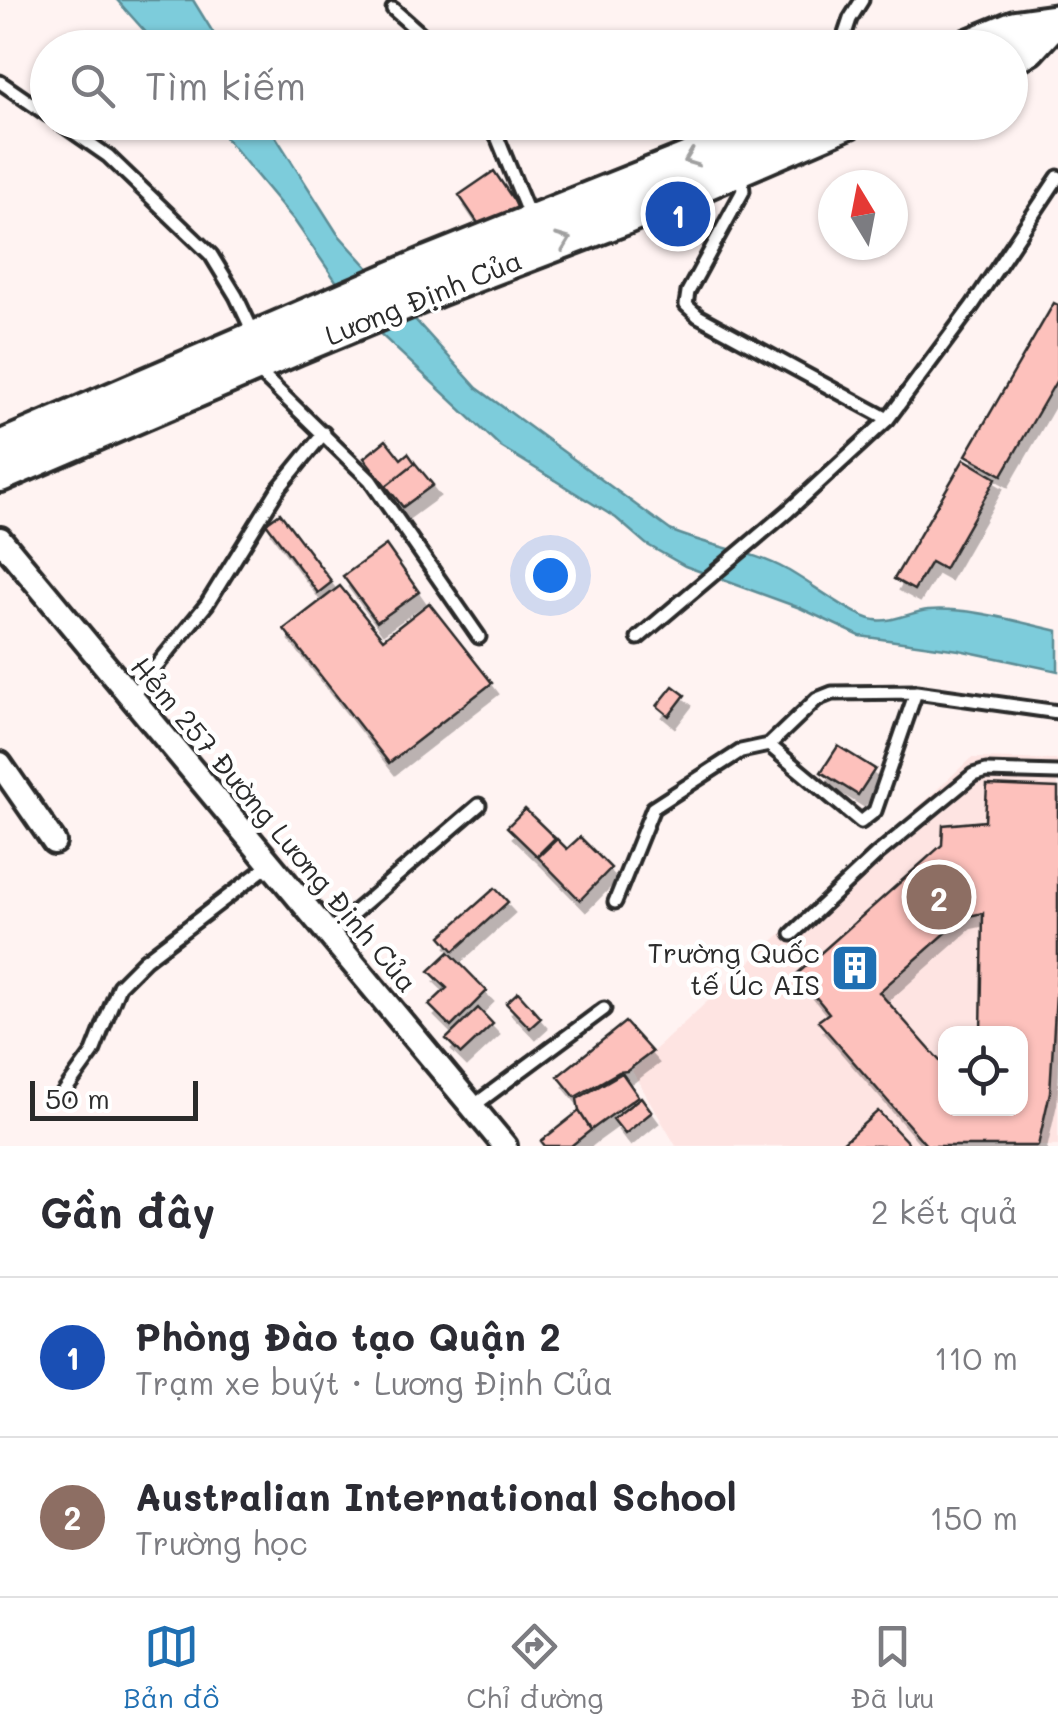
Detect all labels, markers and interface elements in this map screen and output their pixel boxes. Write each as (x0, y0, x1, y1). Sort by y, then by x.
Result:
search box (30, 30, 1028, 140)
icon: search (65, 58, 120, 113)
text: Tìm kiếm (145, 60, 306, 110)
one-way arrow (683, 147, 701, 167)
north arrow (818, 170, 908, 260)
pin: 1 (646, 176, 710, 252)
one-way arrow (555, 232, 572, 252)
street label: Lương Định Của (319, 241, 527, 353)
your location (525, 550, 576, 601)
street label: Hẻm 257 Đường Lương Định Của (124, 649, 426, 999)
pin: 2 (906, 860, 972, 934)
place label: Trường Quốc tế Úc AIS (647, 934, 820, 1002)
building icon: Trường Quốc tế Úc AIS (829, 942, 881, 994)
map controls (938, 1026, 1028, 1116)
button: locate (938, 1026, 1028, 1116)
scale bar (30, 1076, 198, 1120)
text: 50 m (45, 1080, 110, 1116)
text: Gần đây (40, 1184, 215, 1239)
text: 2 kết quả (871, 1190, 1018, 1232)
text: Phòng Đào tạo Quận 2 (135, 1311, 561, 1361)
text: 1 (65, 1336, 80, 1378)
text: 110 m (934, 1336, 1018, 1378)
text: Trạm xe buýt · Lương Định Của (135, 1361, 613, 1403)
text: Australian International School (135, 1471, 737, 1521)
text: 2 (64, 1496, 81, 1538)
text: 150 m (930, 1496, 1018, 1538)
text: Trường học (135, 1521, 308, 1563)
tab: Bản đồ (123, 1619, 219, 1715)
tab: Chỉ đường (466, 1619, 604, 1715)
tab: Đã lưu (850, 1619, 935, 1715)

